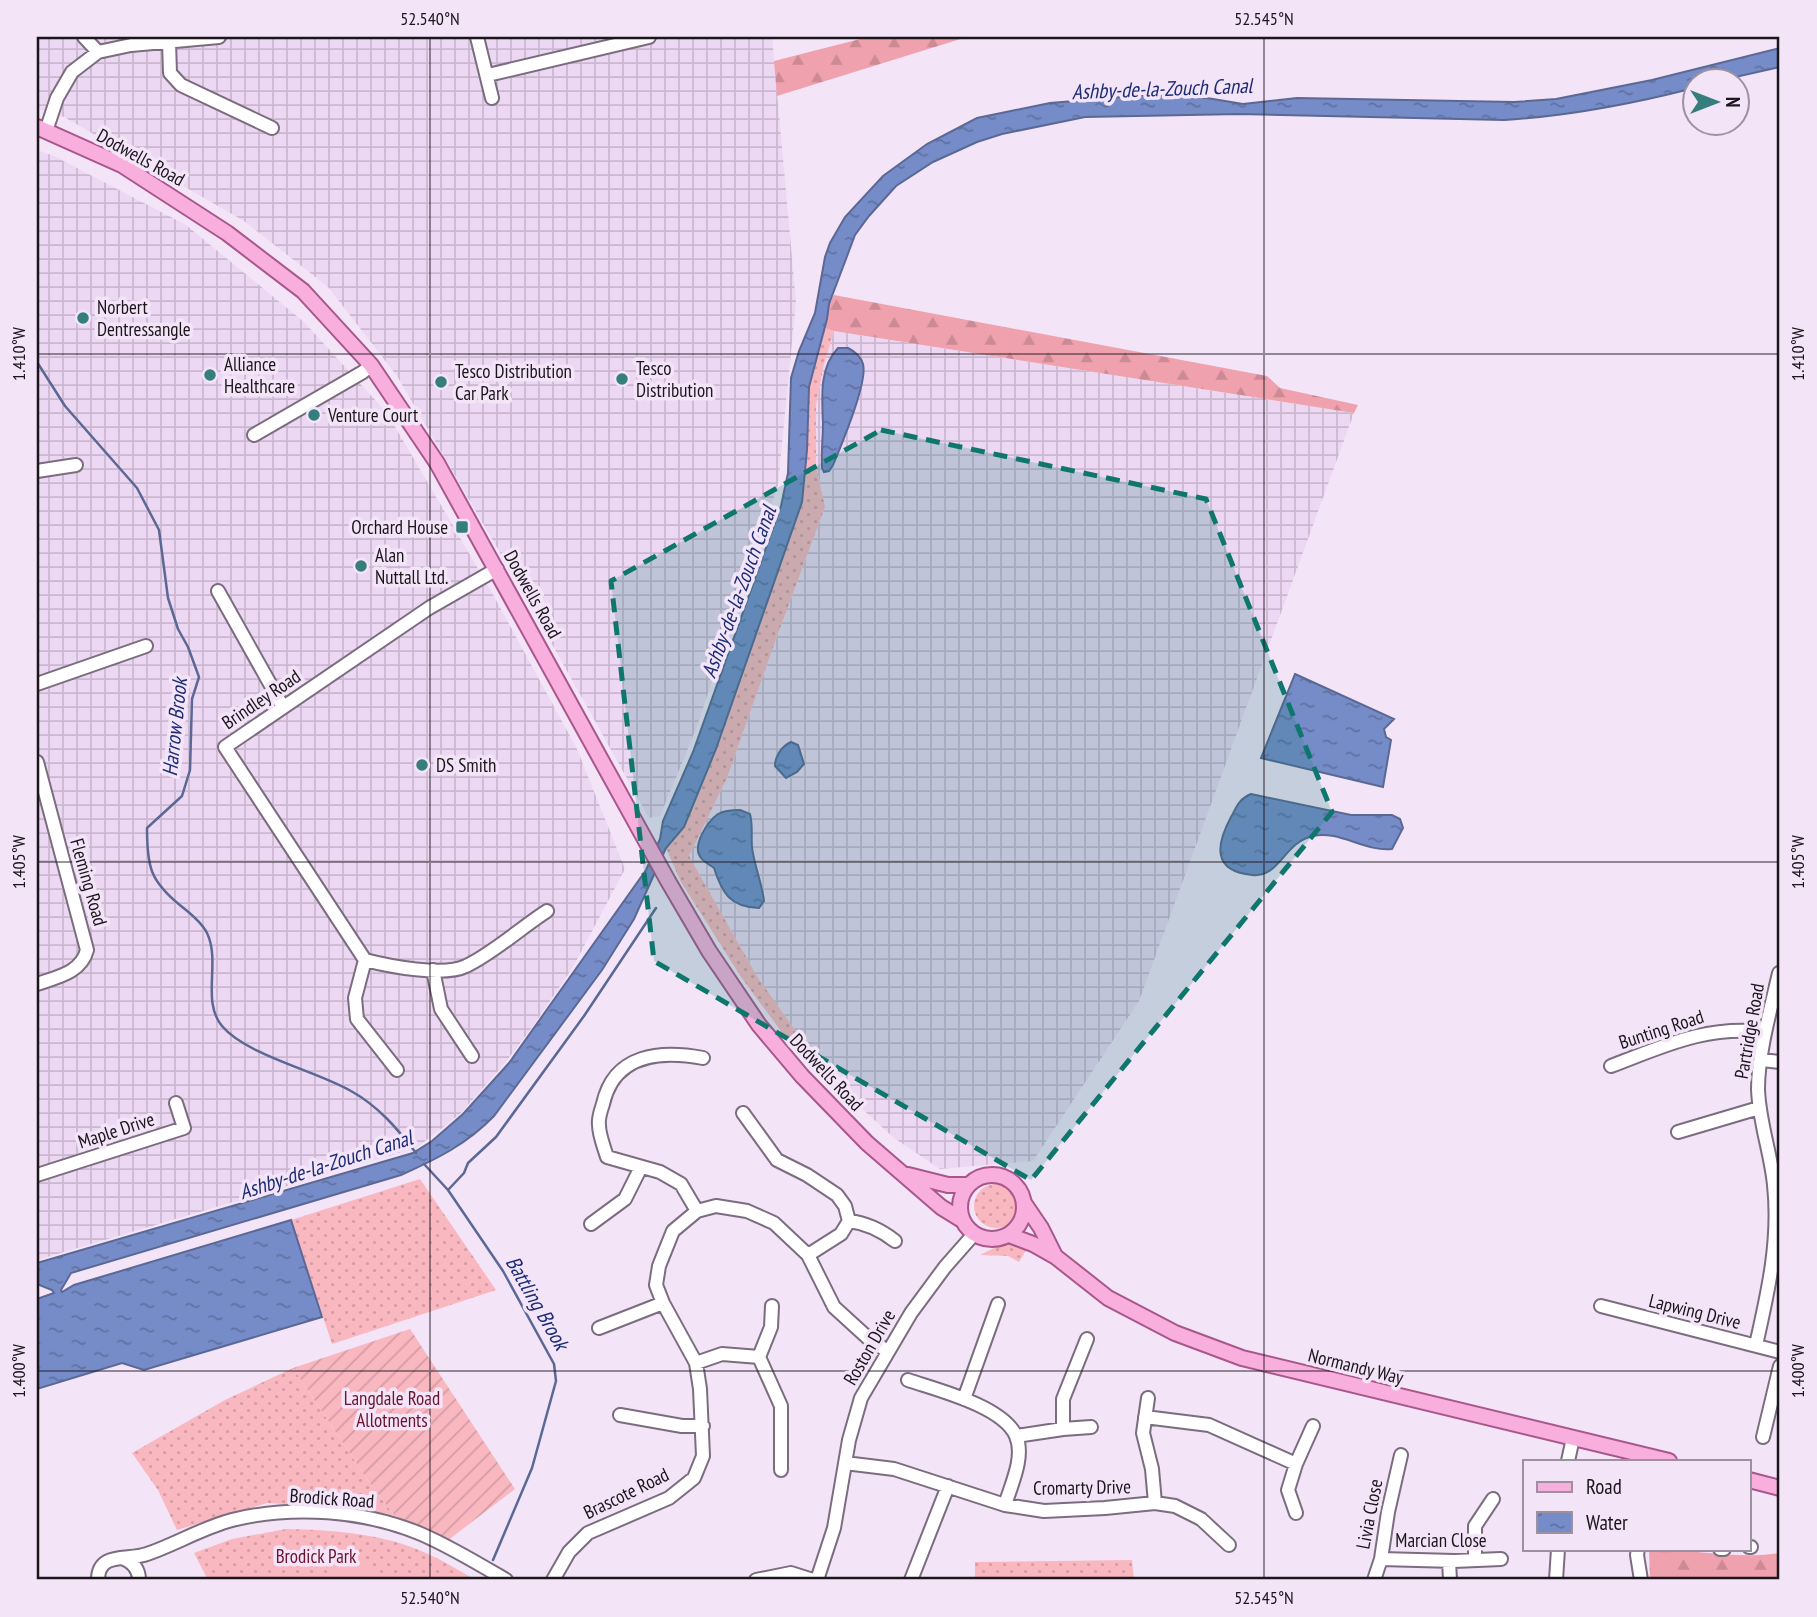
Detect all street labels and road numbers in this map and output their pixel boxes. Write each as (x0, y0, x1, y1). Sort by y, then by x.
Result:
street label: Dodwells Road (93, 123, 189, 191)
street label: Dodwells Road (499, 546, 567, 642)
street label: Brindley Road (217, 664, 305, 734)
street label: Fleming Road (65, 836, 113, 928)
street label: Partridge Road (1729, 981, 1769, 1081)
street label: Bunting Road (1615, 1004, 1707, 1054)
street label: Dodwells Road (785, 1028, 869, 1116)
street label: Maple Drive (75, 1106, 157, 1154)
street label: Lapwing Drive (1647, 1288, 1744, 1334)
street label: Roston Drive (838, 1305, 900, 1389)
street label: Normandy Way (1306, 1343, 1407, 1390)
street label: Brascote Road (579, 1462, 673, 1524)
street label: Cromarty Drive (1033, 1474, 1131, 1500)
street label: Livia Close (1350, 1477, 1388, 1551)
street label: Brodick Road (289, 1483, 375, 1513)
street label: Marcian Close (1395, 1528, 1487, 1552)

